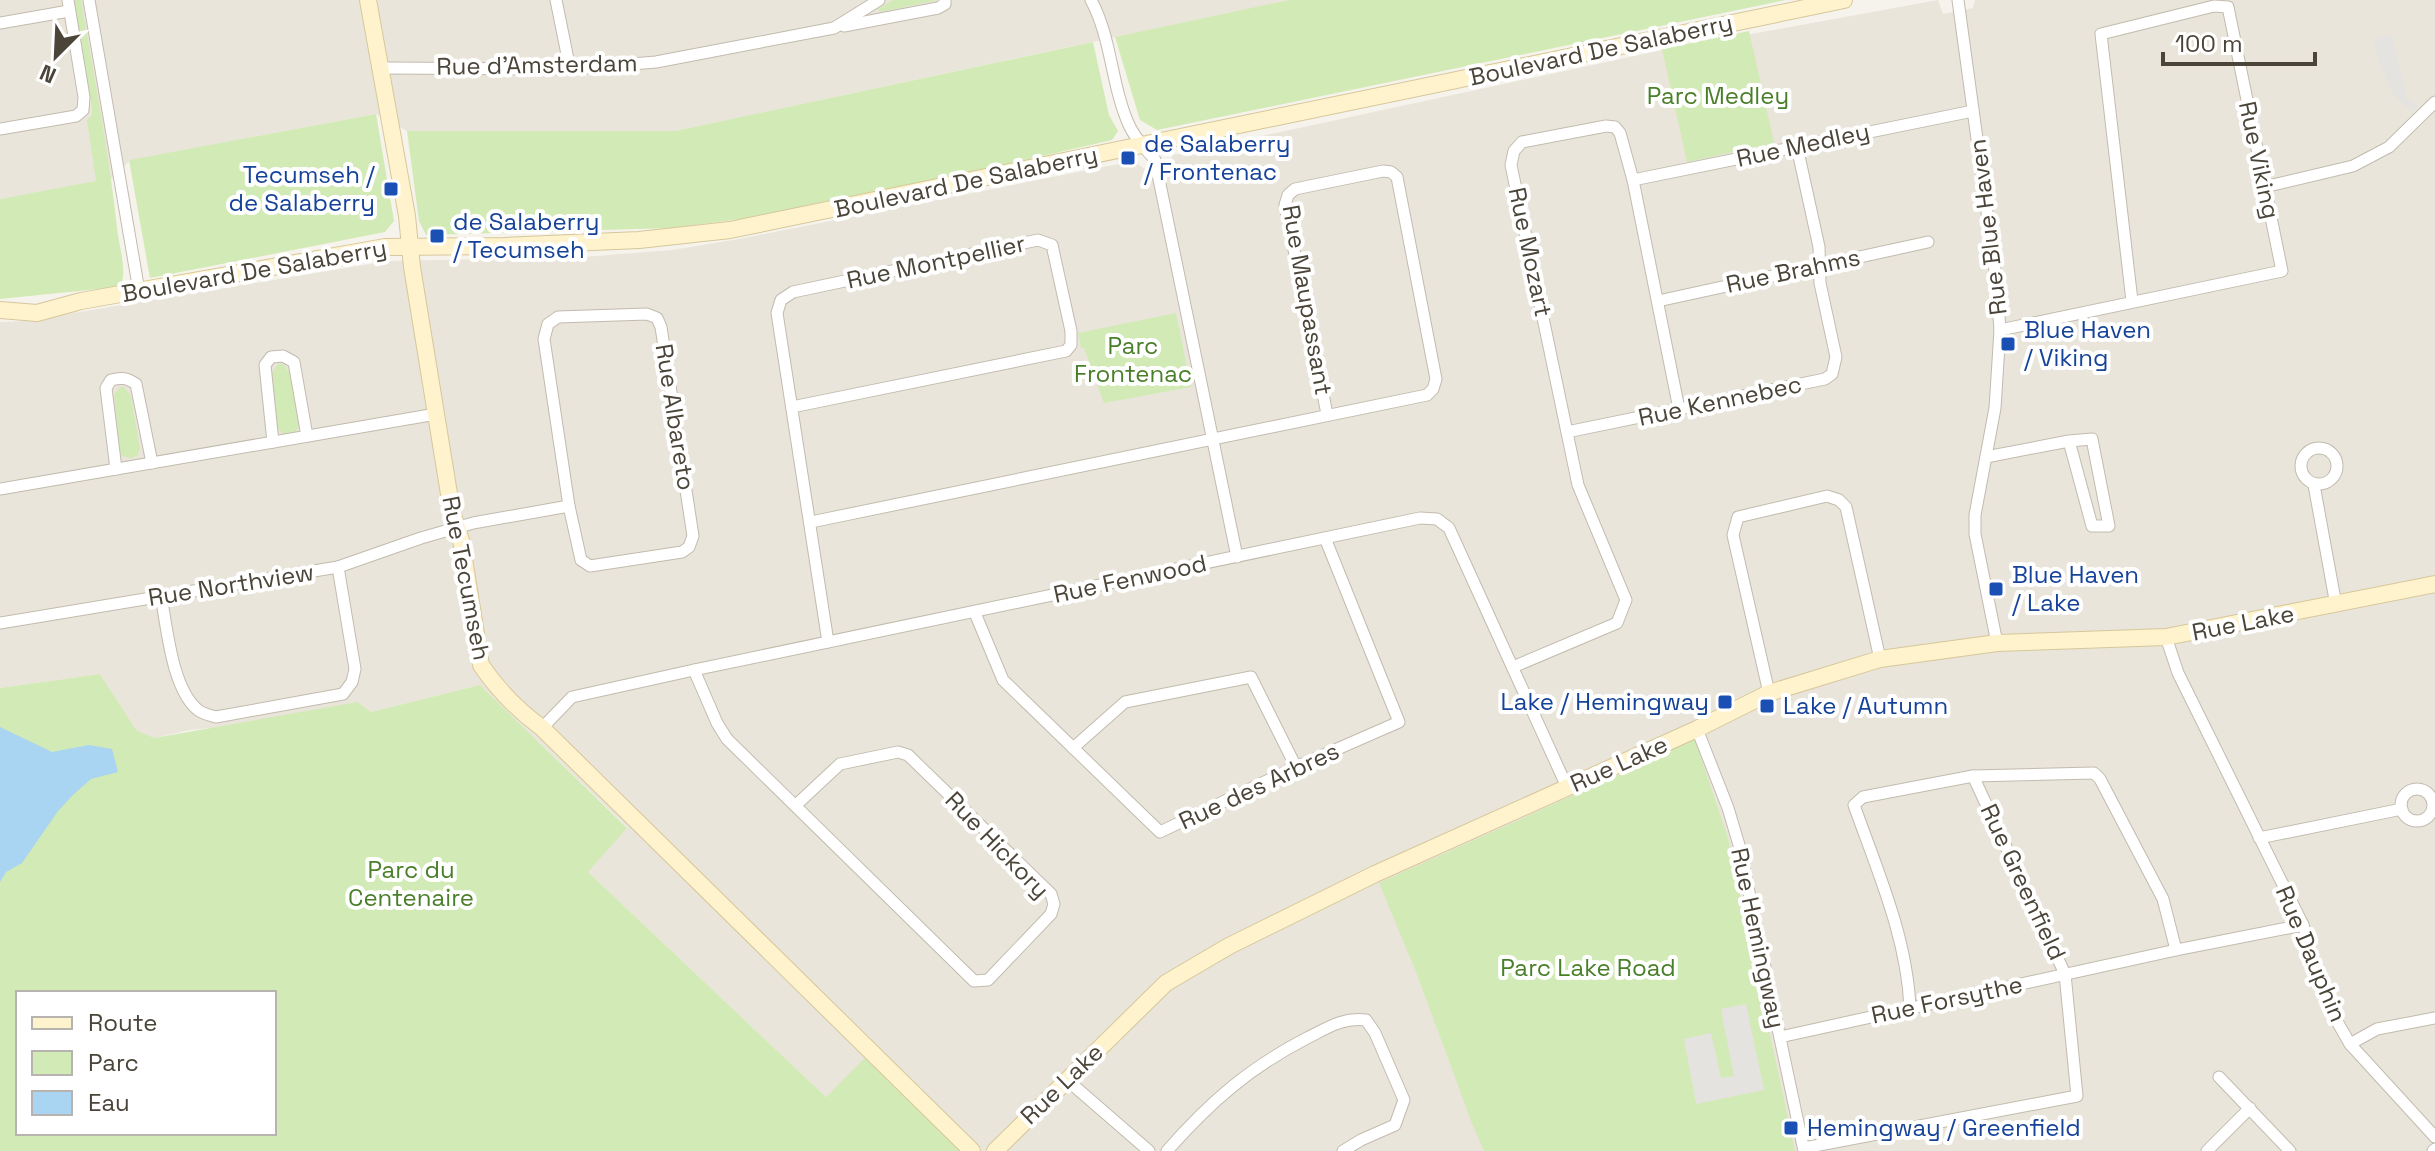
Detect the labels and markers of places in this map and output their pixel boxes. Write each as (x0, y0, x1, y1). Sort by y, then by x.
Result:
place label: de Salaberry / Frontenac (1144, 128, 1290, 187)
marker: de Salaberry / Frontenac (1119, 149, 1137, 167)
place label: Tecumseh / de Salaberry (229, 159, 375, 218)
marker: Tecumseh / de Salaberry (382, 180, 400, 198)
place label: de Salaberry / Tecumseh (453, 206, 599, 265)
marker: de Salaberry / Tecumseh (428, 227, 446, 245)
place label: Blue Haven / Viking (2024, 314, 2151, 373)
marker: Blue Haven / Viking (1999, 335, 2017, 353)
place label: Blue Haven / Lake (2012, 559, 2139, 618)
marker: Blue Haven / Lake (1987, 580, 2005, 598)
place label: Lake / Hemingway (1501, 686, 1709, 717)
place label: Lake / Autumn (1783, 690, 1948, 721)
marker: Lake / Hemingway (1716, 693, 1734, 711)
marker: Lake / Autumn (1758, 697, 1776, 715)
place label: Hemingway / Greenfield (1807, 1112, 2081, 1143)
marker: Hemingway / Greenfield (1782, 1119, 1800, 1137)

